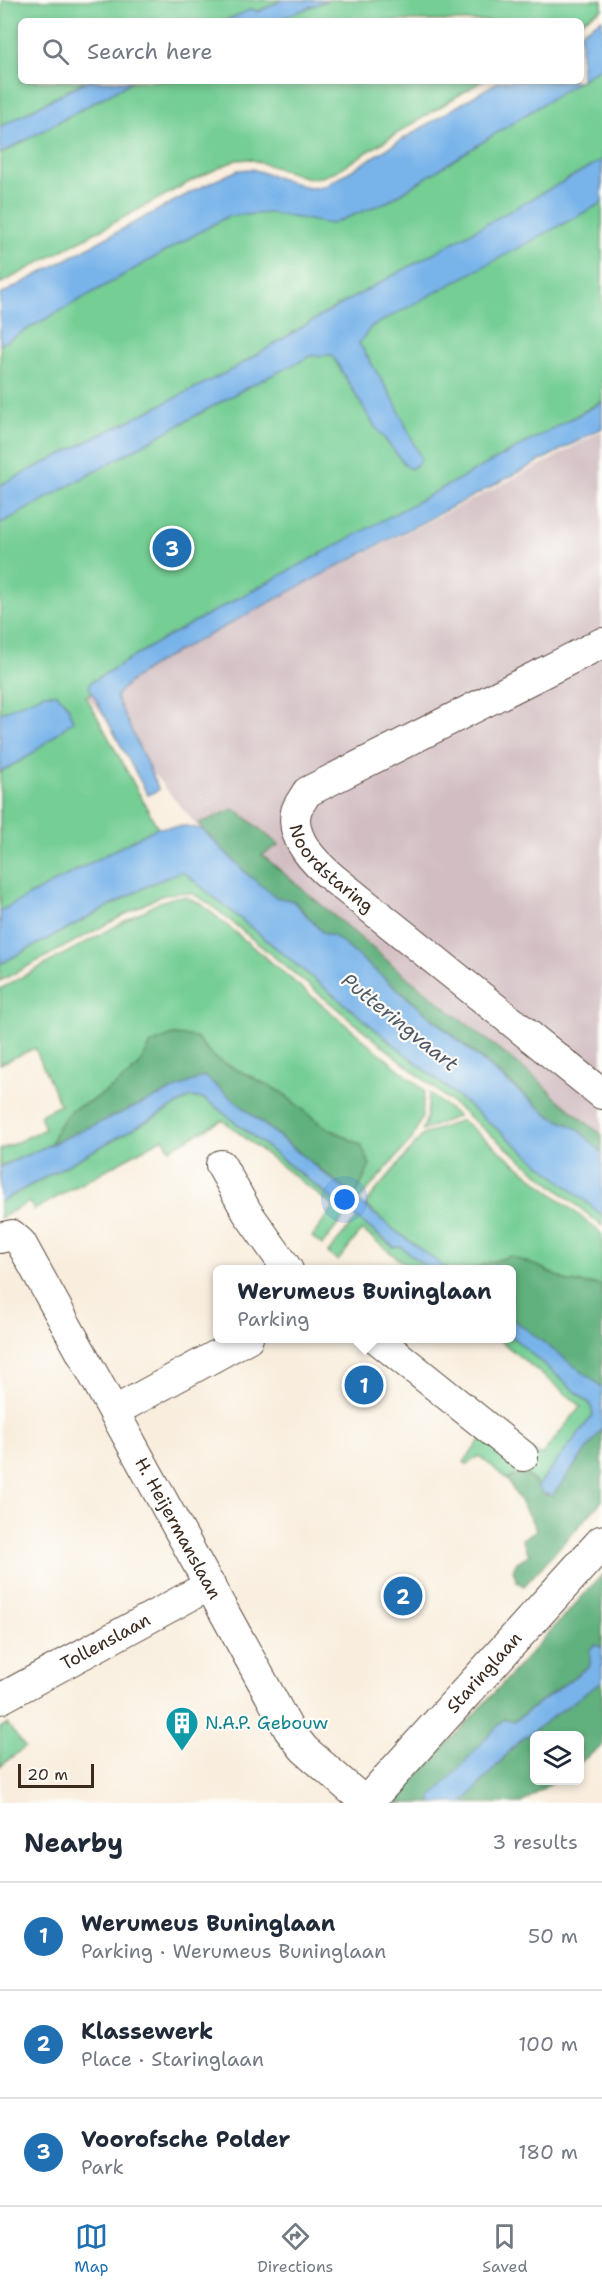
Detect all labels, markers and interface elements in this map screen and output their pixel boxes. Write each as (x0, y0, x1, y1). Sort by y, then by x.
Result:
search box (18, 18, 584, 84)
icon: search (39, 35, 72, 68)
text: Search here (87, 37, 213, 66)
pin: 3 (152, 526, 192, 570)
street label: Noordstaring (283, 821, 379, 918)
water label: Putteringvaart (336, 967, 464, 1077)
your location (330, 1185, 359, 1214)
popup (213, 1265, 516, 1343)
text: Werumeus Buninglaan (237, 1277, 492, 1306)
text: Parking (237, 1306, 310, 1332)
pin: 1 (344, 1362, 384, 1408)
street label: H. Heijermanslaan (129, 1453, 227, 1603)
pin: 2 (384, 1574, 422, 1618)
street label: Tollenslaan (56, 1608, 155, 1676)
street label: Staringlaan (441, 1627, 527, 1718)
building icon: N.A.P. Gebouw (164, 1705, 200, 1752)
place label: N.A.P. Gebouw (205, 1711, 329, 1735)
map controls (530, 1731, 584, 1785)
button: layers (530, 1731, 584, 1785)
scale bar (18, 1761, 94, 1788)
text: 20 m (27, 1764, 68, 1785)
text: Nearby (24, 1825, 123, 1860)
text: 3 results (492, 1829, 578, 1855)
text: Werumeus Buninglaan (81, 1909, 335, 1938)
text: 1 (39, 1923, 48, 1949)
text: 50 m (528, 1923, 578, 1949)
text: Parking · Werumeus Buninglaan (81, 1938, 386, 1964)
text: Klassewerk (81, 2017, 213, 2046)
text: 2 (37, 2031, 51, 2057)
text: 100 m (518, 2031, 578, 2057)
text: Place · Staringlaan (81, 2046, 264, 2072)
text: Voorofsche Polder (81, 2125, 290, 2154)
text: 3 (37, 2139, 51, 2165)
text: 180 m (518, 2139, 578, 2165)
text: Park (81, 2154, 124, 2180)
tab: Map (74, 2220, 109, 2277)
tab: Directions (257, 2220, 334, 2277)
tab: Saved (482, 2220, 528, 2277)

